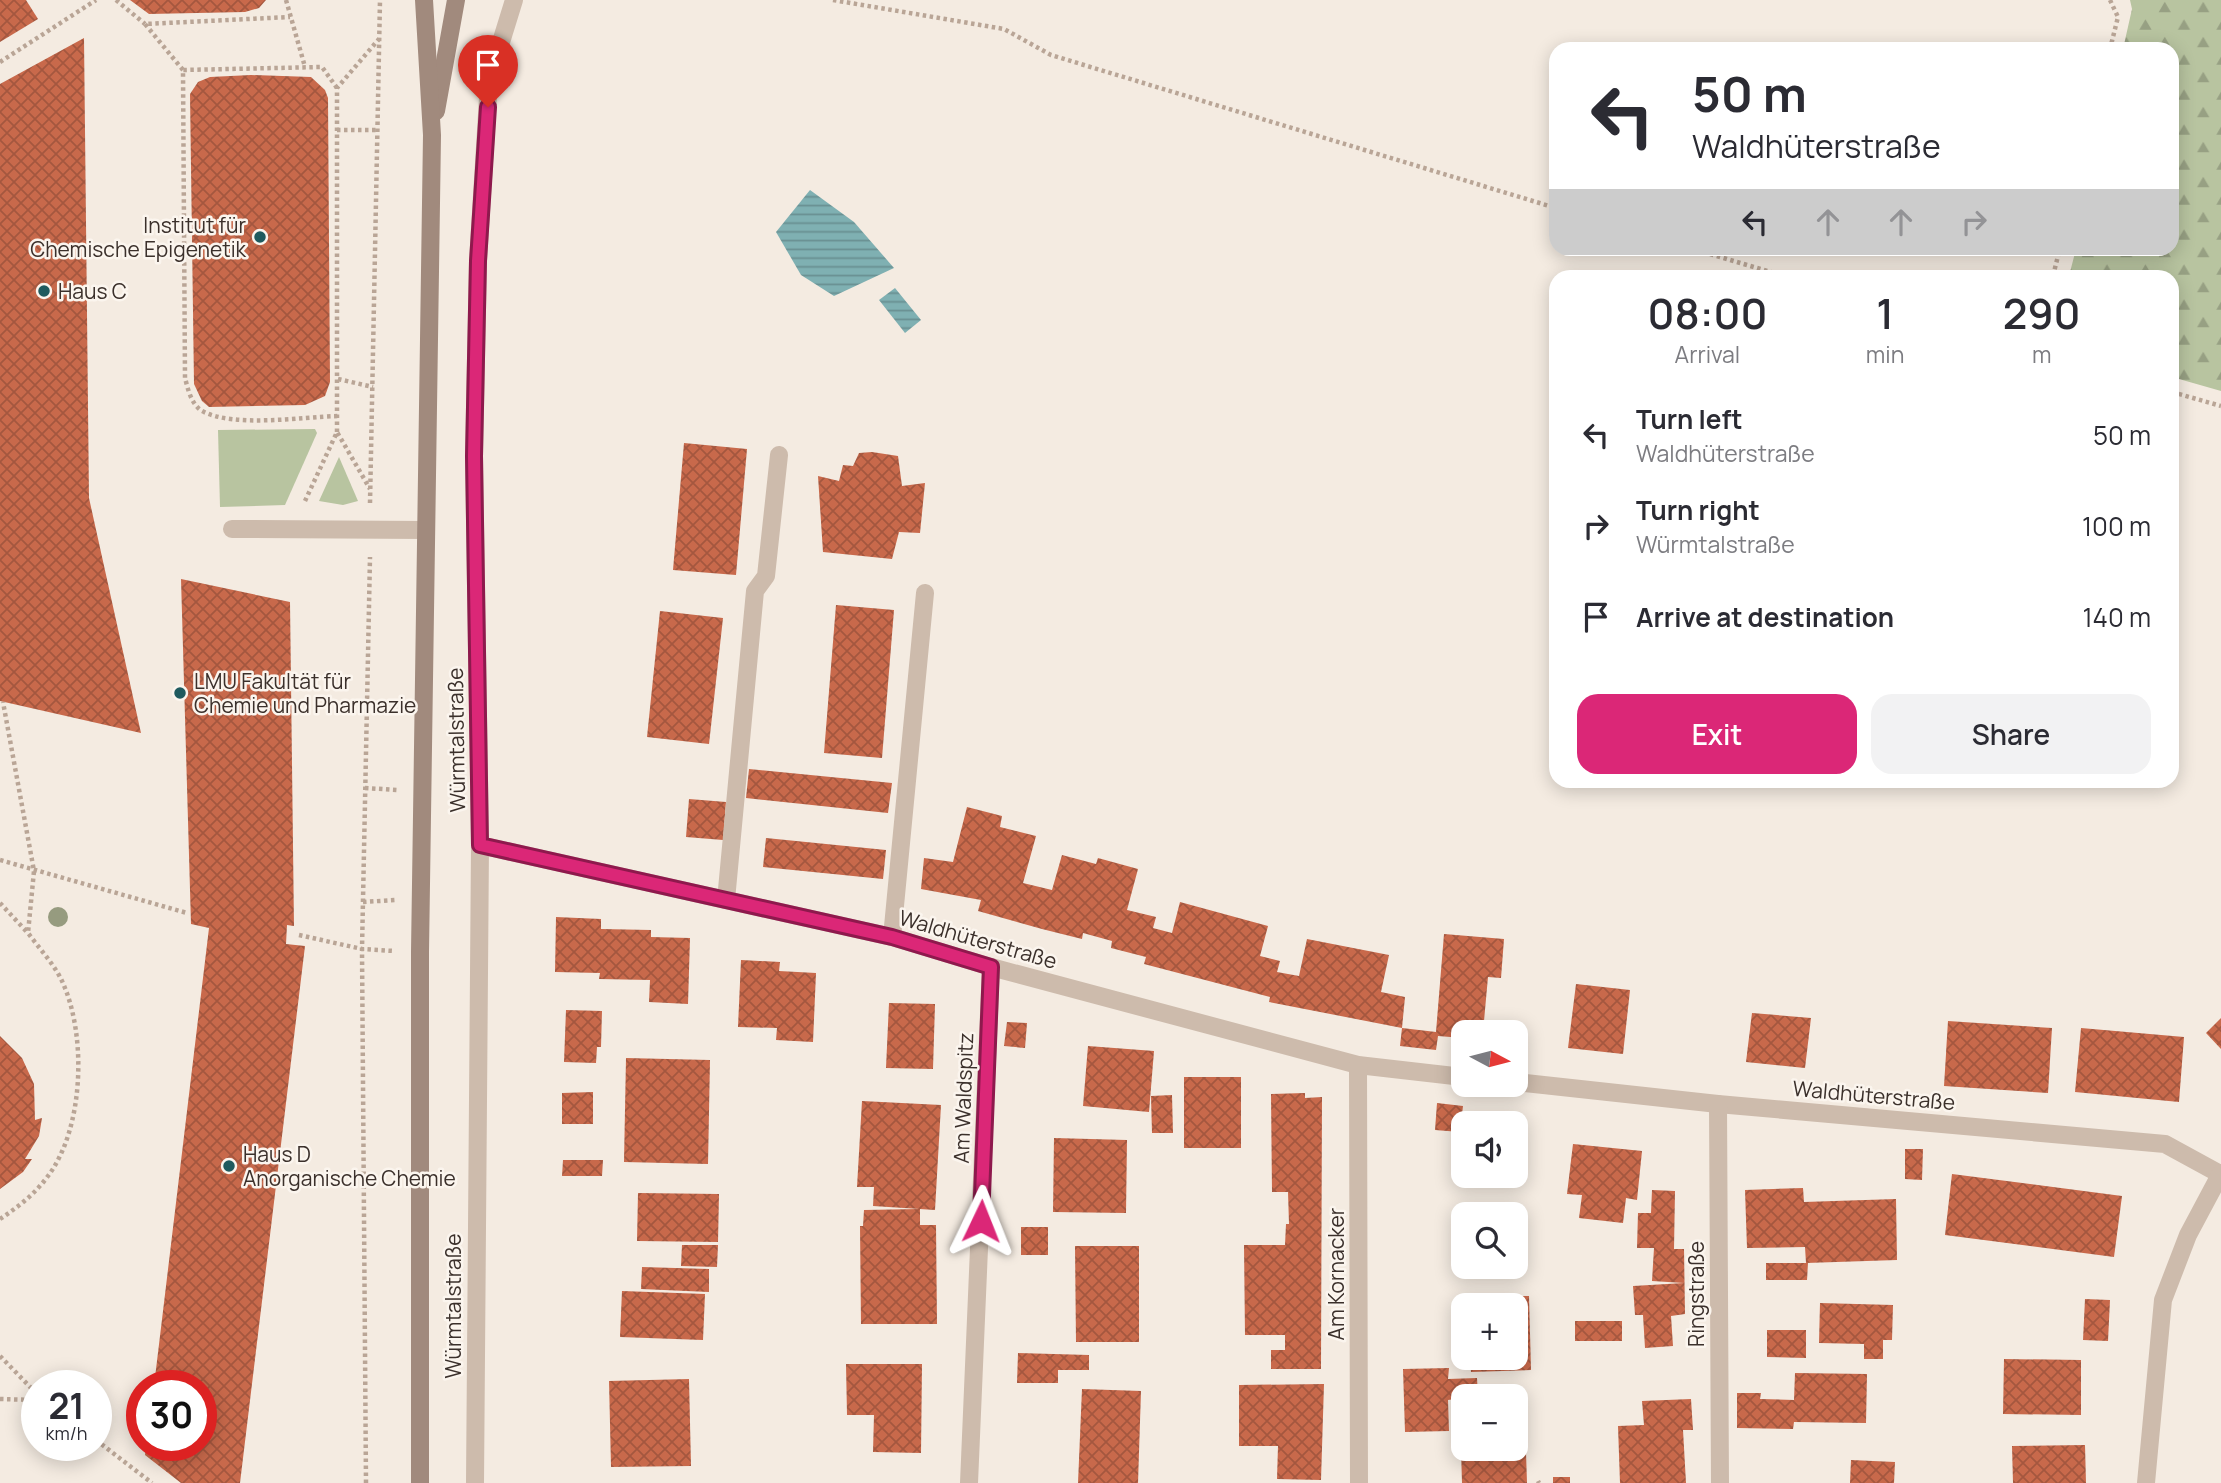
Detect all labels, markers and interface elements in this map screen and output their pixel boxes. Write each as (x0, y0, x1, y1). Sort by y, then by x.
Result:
pin (458, 35, 518, 107)
icon: arrive (469, 46, 507, 84)
text: 50 m (1692, 60, 1807, 127)
icon: left (1577, 70, 1668, 161)
text: Waldhüterstraße (1692, 124, 1941, 168)
icon: left (1736, 203, 1774, 241)
icon: ahead (1809, 203, 1847, 241)
icon: ahead (1882, 203, 1920, 241)
icon: right (1955, 203, 1993, 241)
place label: Institut für Chemische Epigenetik (30, 211, 247, 263)
marker: Institut für Chemische Epigenetik (252, 229, 268, 245)
place label: Haus C (58, 277, 127, 305)
marker: Haus C (36, 283, 52, 299)
text: 08:00 (1647, 284, 1767, 342)
text: 1 (1876, 284, 1894, 342)
text: 290 (2003, 284, 2081, 342)
text: Arrival (1675, 338, 1740, 370)
text: min (1866, 338, 1904, 370)
text: m (2032, 338, 2051, 370)
text: Turn left (1636, 401, 1743, 437)
icon: left (1577, 416, 1615, 454)
text: 50 m (2093, 417, 2151, 453)
text: Waldhüterstraße (1636, 437, 1815, 469)
text: Turn right (1636, 492, 1760, 528)
icon: right (1577, 507, 1615, 545)
text: 100 m (2082, 508, 2151, 544)
text: Würmtalstraße (1636, 528, 1795, 560)
icon: arrive (1577, 598, 1615, 636)
text: Arrive at destination (1636, 599, 1894, 635)
text: 140 m (2082, 599, 2151, 635)
place label: LMU Fakultät für Chemie und Pharmazie (194, 667, 416, 719)
street label: Würmtalstraße (441, 667, 471, 813)
marker: LMU Fakultät für Chemie und Pharmazie (172, 685, 188, 701)
button: Exit (1577, 694, 1857, 774)
button: Share (1871, 694, 2151, 774)
street label: Waldhüterstraße (896, 903, 1060, 975)
north arrow (1451, 1020, 1528, 1097)
map controls (1451, 1020, 1528, 1461)
street label: Am Waldspitz (947, 1032, 979, 1164)
street label: Waldhüterstraße (1792, 1074, 1956, 1116)
button: sound (1451, 1111, 1528, 1188)
place label: Haus D Anorganische Chemie (243, 1140, 456, 1192)
marker: Haus D Anorganische Chemie (221, 1158, 237, 1174)
position arrow (944, 1184, 1018, 1258)
button: search (1451, 1202, 1528, 1279)
street label: Am Kornacker (1322, 1207, 1350, 1340)
street label: Würmtalstraße (439, 1234, 467, 1378)
street label: Ringstraße (1682, 1241, 1710, 1347)
button: + (1451, 1293, 1528, 1370)
speed limit sign: 30 (126, 1370, 217, 1461)
text: 21 (48, 1382, 85, 1430)
button: − (1451, 1384, 1528, 1461)
text: km/h (46, 1421, 87, 1445)

